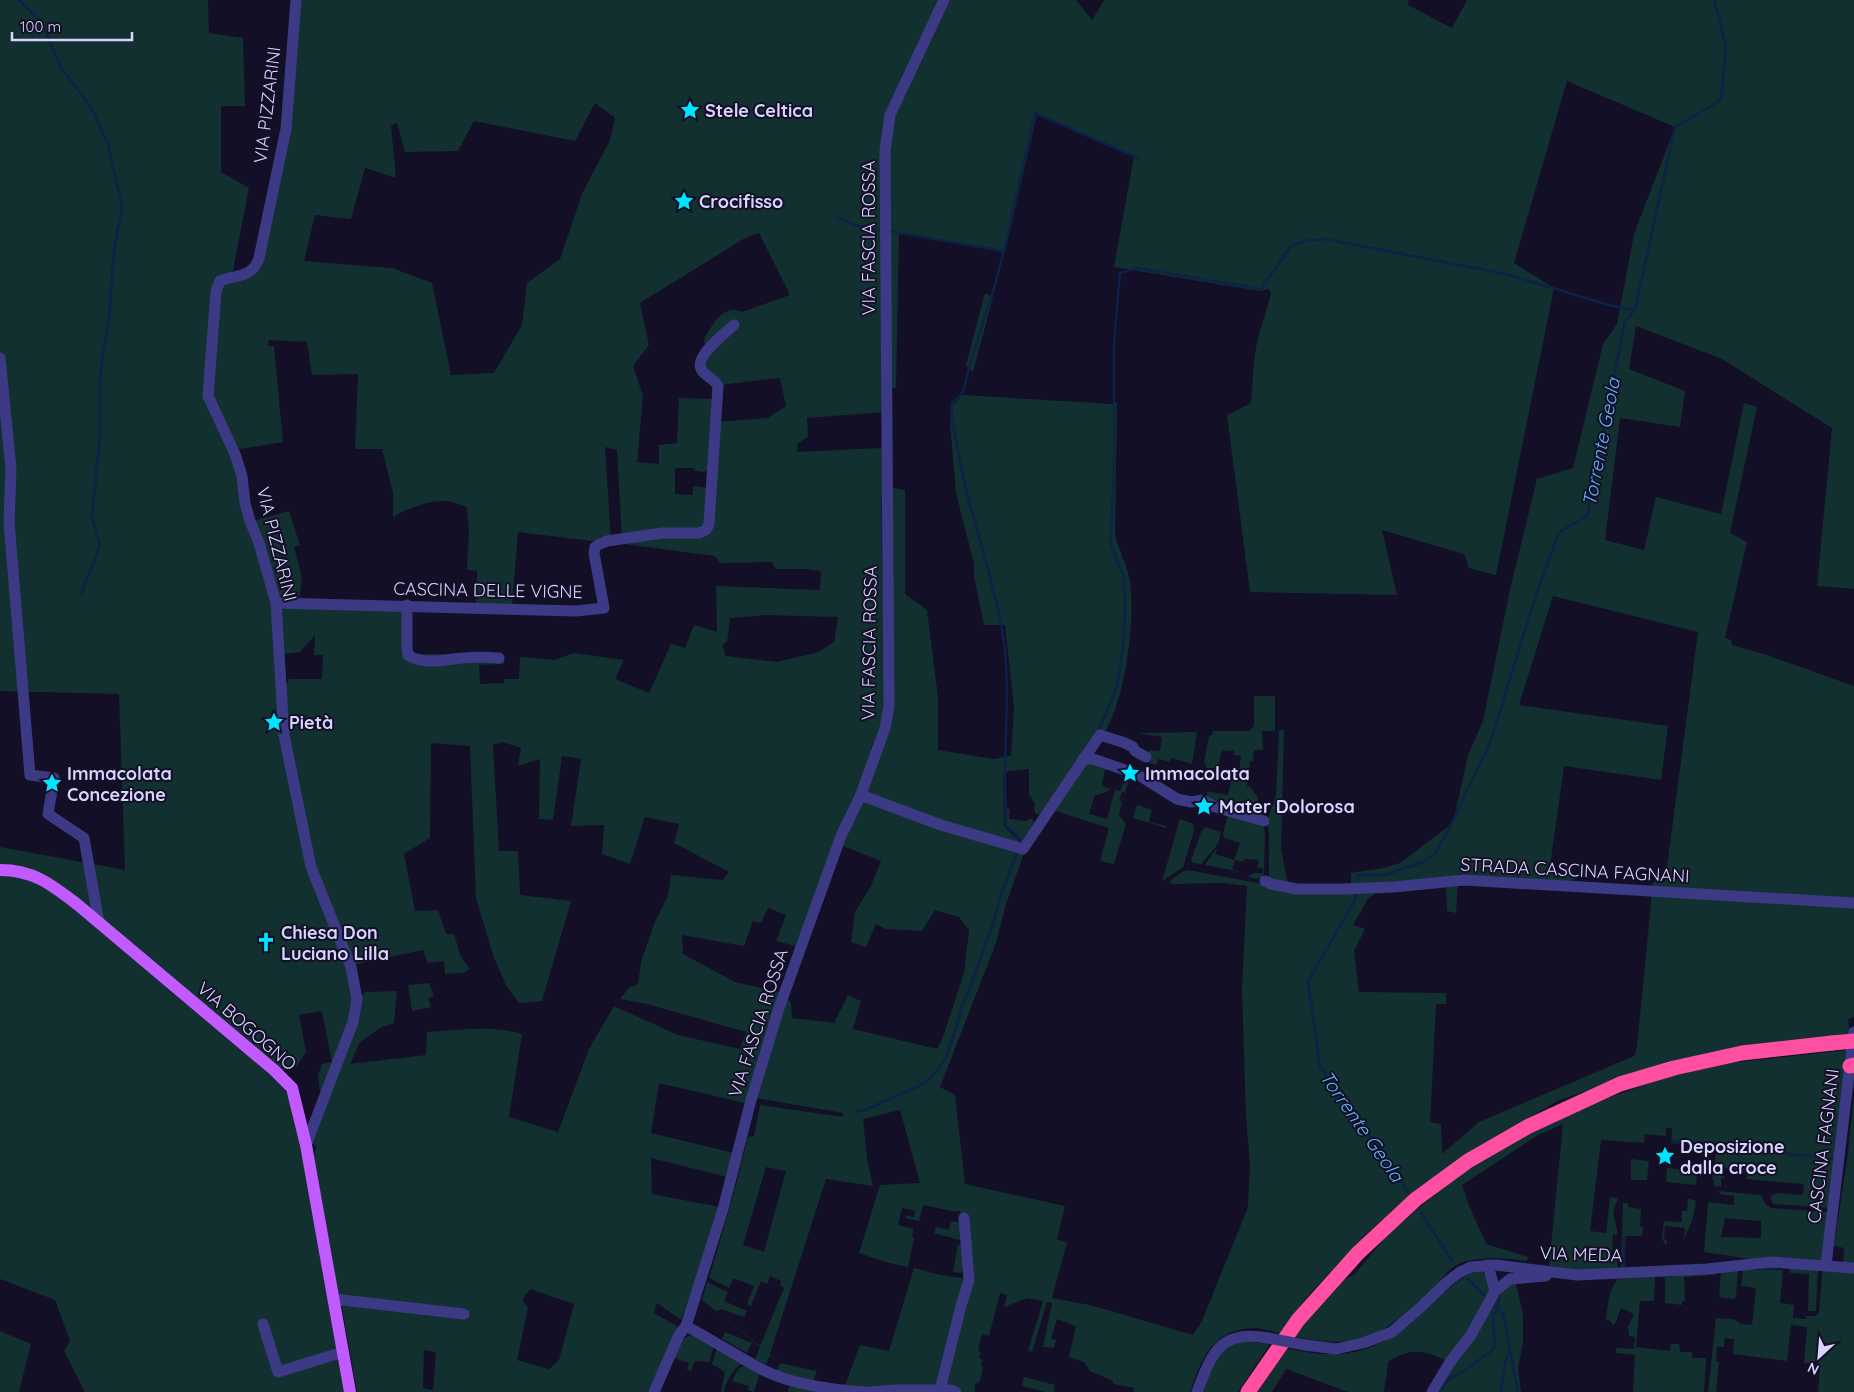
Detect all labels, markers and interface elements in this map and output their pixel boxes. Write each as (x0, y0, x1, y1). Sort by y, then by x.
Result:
scale bar (12, 10, 132, 42)
text: 100 m (20, 17, 61, 36)
street label: VIA PIZZARINI (248, 45, 286, 165)
place icon: Stele Celtica (679, 99, 701, 121)
place label: Stele Celtica (705, 99, 813, 122)
street label: VIA FASCIA ROSSA (857, 160, 880, 315)
place icon: Crocifisso (673, 190, 695, 212)
place label: Crocifisso (699, 190, 783, 213)
water label: Torrente Geola (1577, 374, 1625, 508)
street label: VIA PIZZARINI (252, 484, 302, 604)
street label: VIA FASCIA ROSSA (856, 565, 882, 721)
street label: CASCINA DELLE VIGNE (393, 577, 583, 603)
place icon: Pietà (263, 711, 285, 733)
place label: Pietà (289, 711, 333, 734)
place label: Immacolata Concezione (67, 762, 172, 806)
place icon: Immacolata (1119, 762, 1141, 784)
place label: Immacolata (1145, 762, 1250, 785)
place icon: Immacolata Concezione (41, 772, 63, 794)
place icon: Mater Dolorosa (1193, 795, 1215, 817)
place label: Mater Dolorosa (1219, 795, 1355, 818)
street label: STRADA CASCINA FAGNANI (1460, 853, 1690, 887)
place label: Chiesa Don Luciano Lilla (281, 921, 389, 965)
church icon: Chiesa Don Luciano Lilla (255, 931, 277, 953)
street label: VIA FASCIA ROSSA (723, 946, 793, 1100)
street label: VIA BOGOGNO (193, 977, 301, 1075)
water label: Torrente Geola (1315, 1066, 1410, 1187)
street label: CASCINA FAGNANI (1802, 1067, 1844, 1225)
place label: Deposizione dalla croce (1680, 1135, 1785, 1179)
place icon: Deposizione dalla croce (1654, 1145, 1676, 1167)
street label: VIA MEDA (1539, 1241, 1623, 1267)
north arrow (1794, 1332, 1844, 1382)
text: N (1805, 1358, 1822, 1379)

